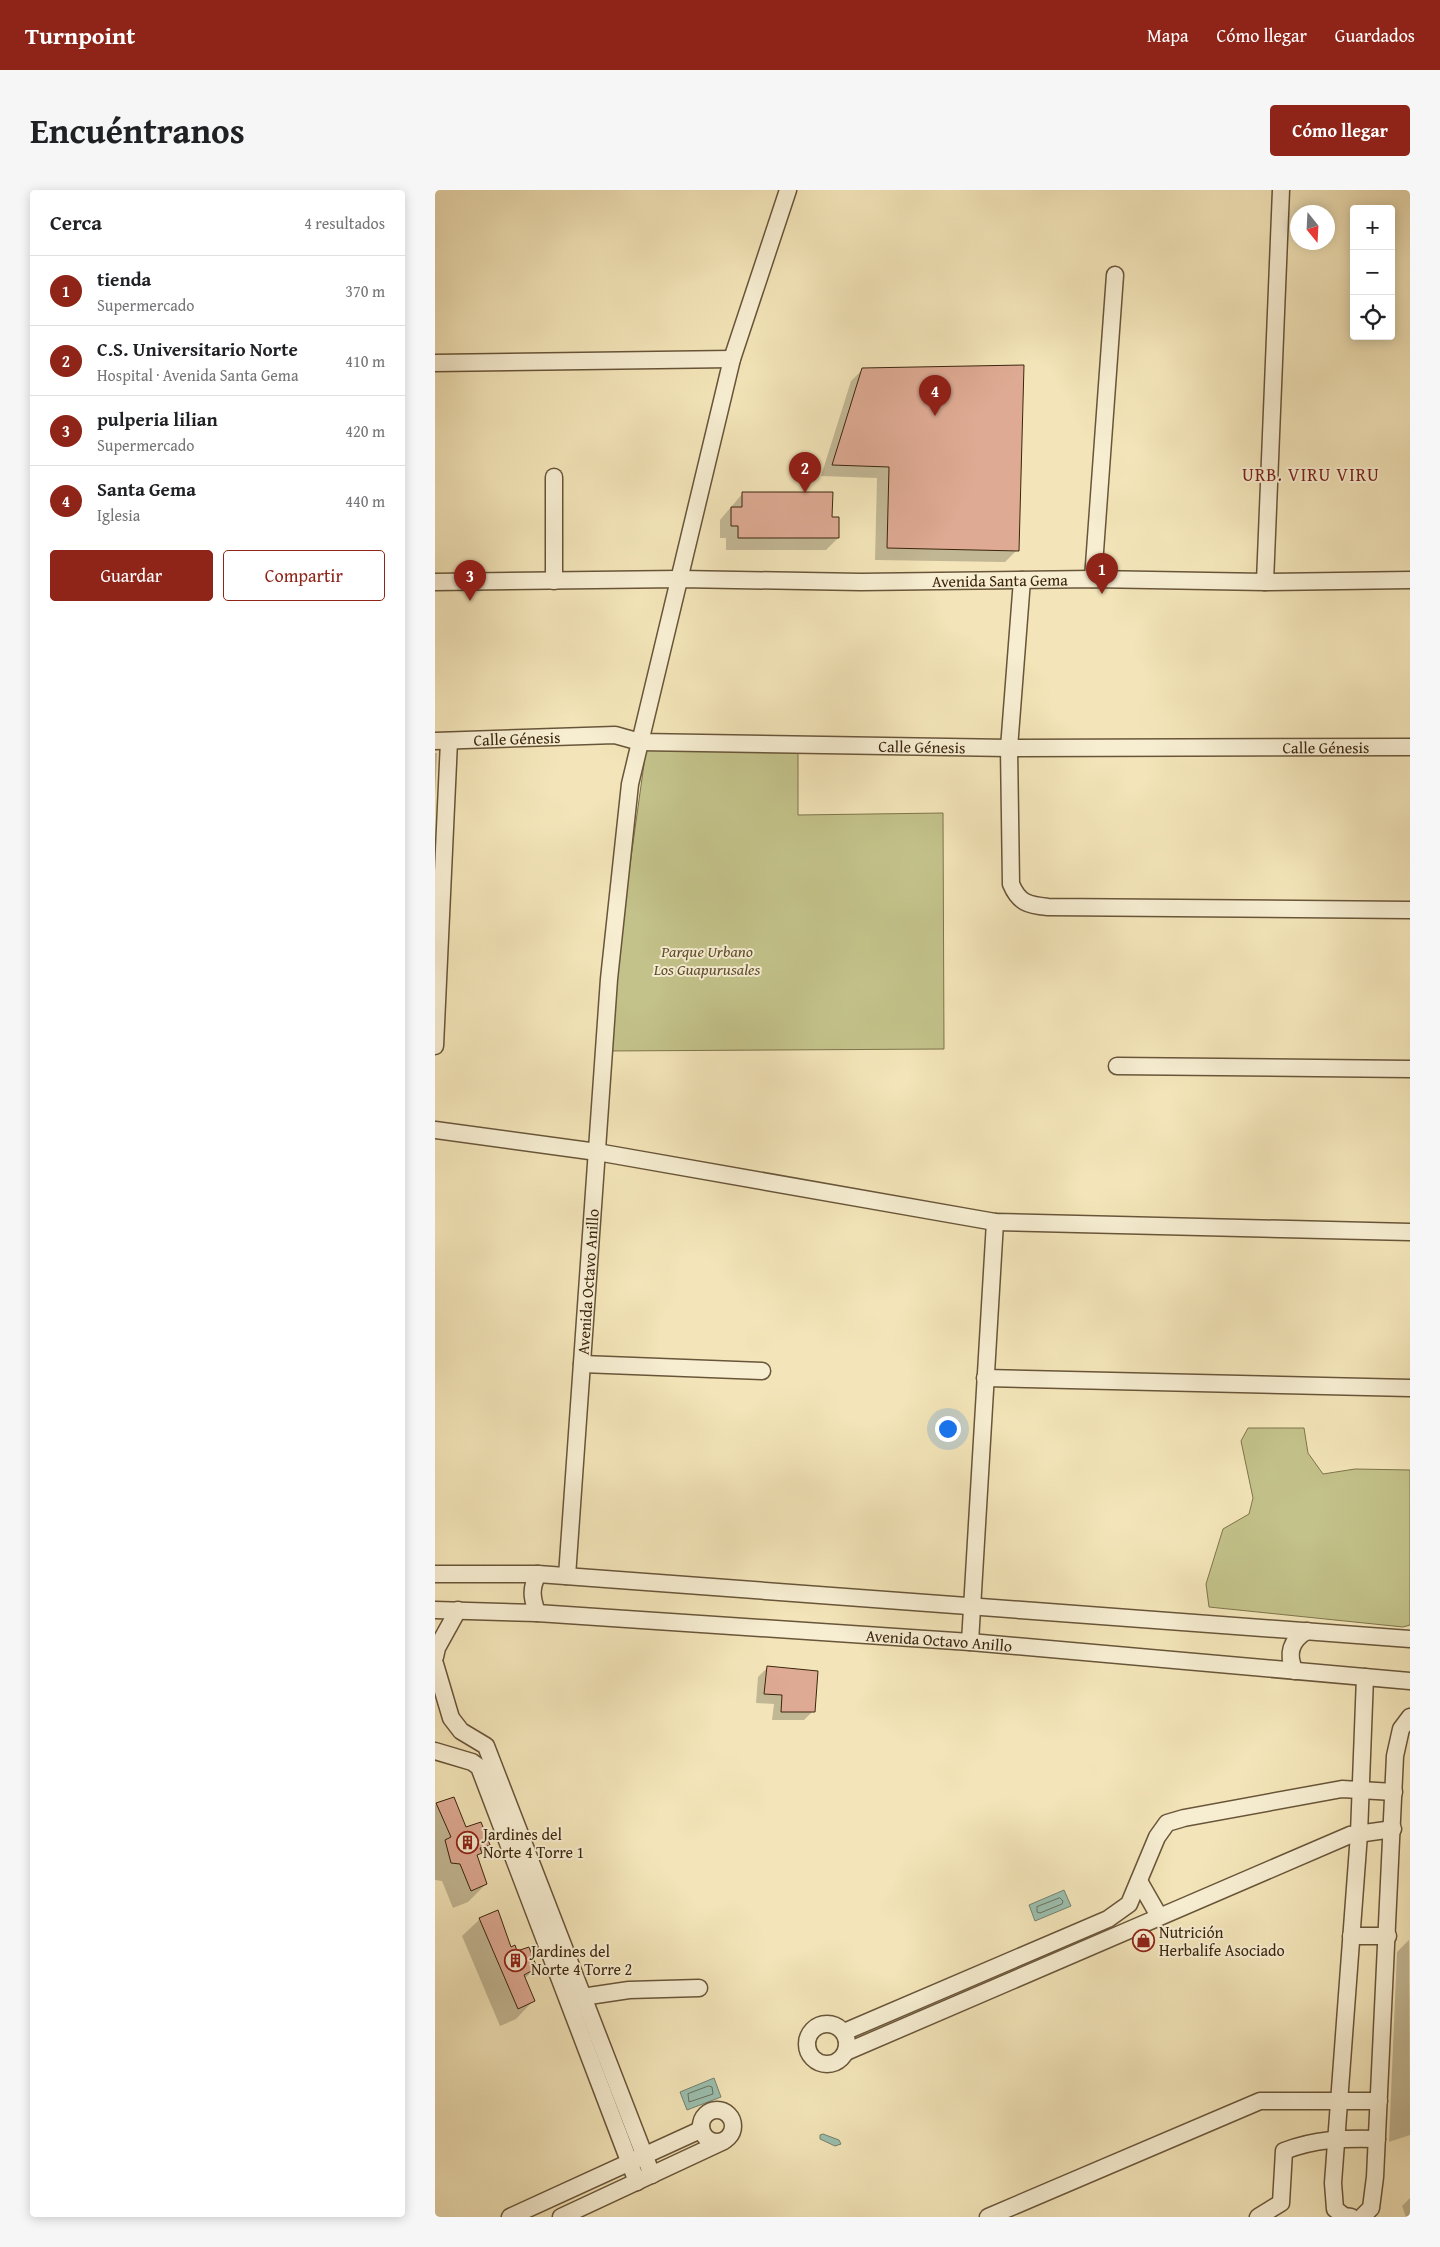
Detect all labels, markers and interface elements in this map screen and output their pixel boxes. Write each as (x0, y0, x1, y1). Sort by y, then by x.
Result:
text: Turnpoint (25, 18, 135, 53)
text: Mapa (1147, 22, 1189, 49)
text: Cómo llegar (1217, 22, 1307, 49)
text: Guardados (1335, 22, 1415, 49)
text: Encuéntranos (30, 105, 245, 156)
button: Cómo llegar (1270, 105, 1410, 156)
north arrow (1290, 205, 1335, 250)
map controls (1350, 205, 1395, 340)
button: + (1350, 205, 1395, 250)
text: Cerca (50, 207, 102, 238)
text: 4 resultados (304, 211, 385, 235)
button: − (1350, 250, 1395, 295)
text: tienda (97, 265, 151, 293)
text: 1 (62, 279, 70, 303)
text: 370 m (345, 279, 385, 303)
text: Supermercado (97, 293, 195, 317)
button: locate (1350, 295, 1395, 340)
text: C.S. Universitario Norte (97, 335, 298, 363)
text: 2 (62, 349, 70, 373)
text: 410 m (345, 349, 385, 373)
text: Hospital · Avenida Santa Gema (97, 363, 298, 387)
pin: 4 (919, 375, 951, 416)
text: pulperia lilian (97, 405, 218, 433)
text: 3 (62, 419, 70, 443)
text: 420 m (345, 419, 385, 443)
text: Supermercado (97, 433, 195, 457)
pin: 2 (789, 452, 821, 493)
district label: URB. VIRU VIRU (1242, 461, 1380, 488)
text: Santa Gema (97, 475, 196, 503)
text: 4 (62, 489, 70, 513)
text: 440 m (345, 489, 385, 513)
text: Iglesia (97, 503, 140, 527)
button: Guardar (50, 550, 213, 601)
button: Compartir (223, 550, 385, 601)
pin: 1 (1086, 553, 1118, 594)
pin: 3 (454, 560, 486, 601)
street label: Avenida Santa Gema (932, 567, 1068, 593)
street label: Calle Génesis (473, 725, 561, 752)
street label: Calle Génesis (878, 734, 966, 759)
street label: Calle Génesis (1282, 735, 1369, 759)
park label: Parque Urbano Los Guapurusales (653, 939, 761, 981)
street label: Avenida Octavo Anillo (571, 1208, 605, 1356)
your location (935, 1416, 961, 1442)
street label: Avenida Octavo Anillo (865, 1623, 1013, 1658)
place label: Jardines del Norte 4 Torre 1 (481, 1822, 584, 1864)
building icon: Jardines del Norte 4 Torre 1 (455, 1831, 479, 1855)
place label: Nutrición Herbalife Asociado (1159, 1920, 1285, 1962)
shop icon: Nutrición Herbalife Asociado (1131, 1929, 1155, 1953)
place label: Jardines del Norte 4 Torre 2 (529, 1939, 632, 1981)
building icon: Jardines del Norte 4 Torre 2 (503, 1948, 527, 1972)

